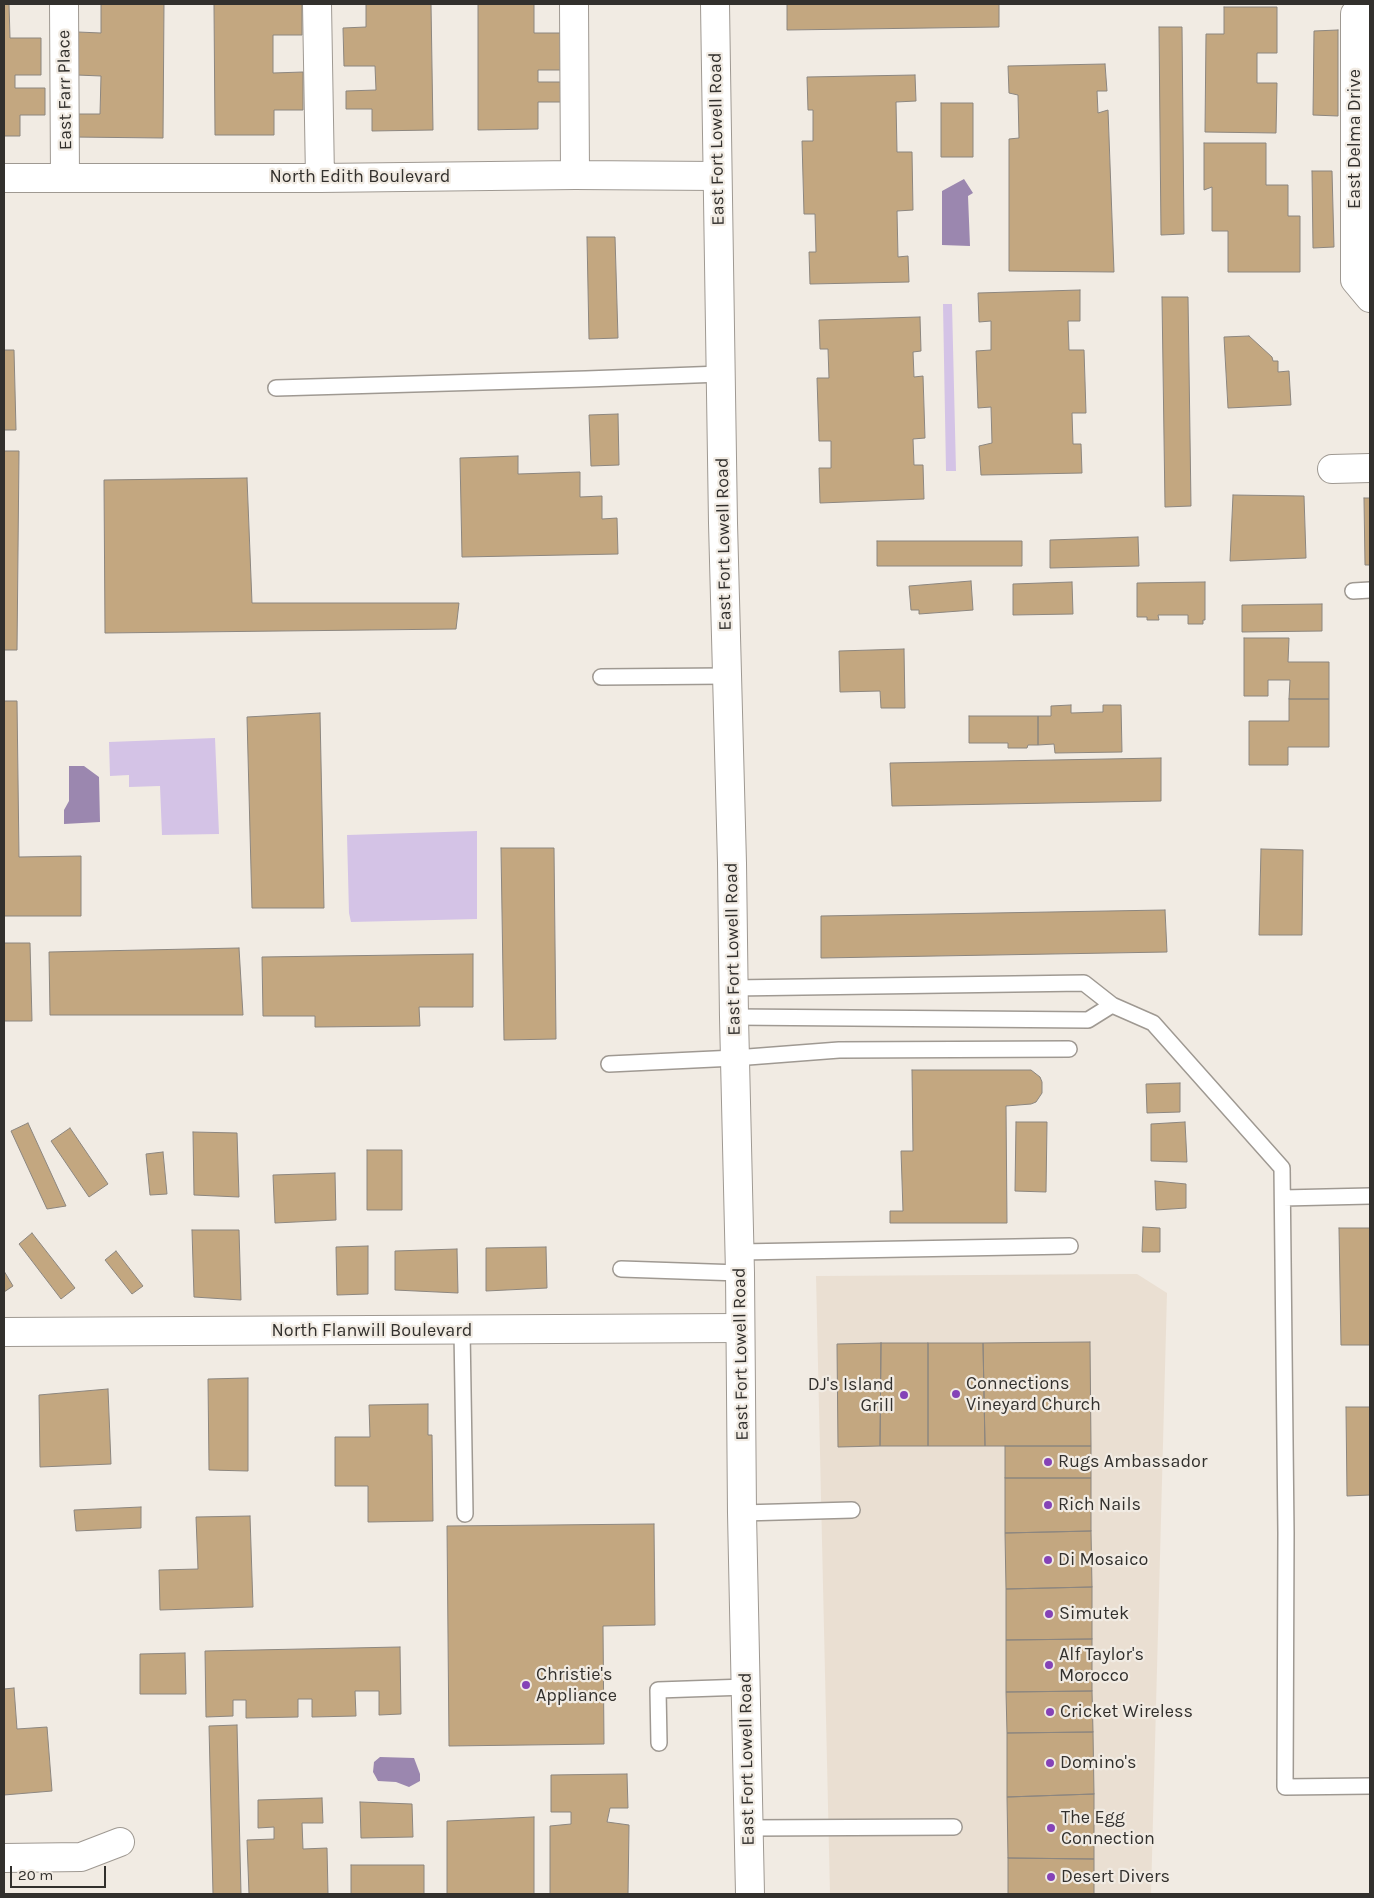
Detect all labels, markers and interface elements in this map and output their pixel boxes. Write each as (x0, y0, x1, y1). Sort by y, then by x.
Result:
street label: East Farr Place (53, 30, 77, 150)
street label: East Fort Lowell Road (705, 52, 729, 226)
street label: East Delma Drive (1344, 69, 1366, 209)
street label: North Edith Boulevard (270, 166, 450, 188)
street label: East Fort Lowell Road (712, 457, 736, 631)
street label: East Fort Lowell Road (721, 862, 745, 1036)
street label: East Fort Lowell Road (729, 1267, 753, 1441)
street label: North Flanwill Boulevard (272, 1320, 472, 1342)
place label: Connections Vineyard Church (966, 1373, 1101, 1416)
place label: DJ's Island Grill (808, 1374, 894, 1416)
marker: Connections Vineyard Church (950, 1388, 962, 1400)
marker: DJ's Island Grill (898, 1389, 910, 1401)
place label: Rugs Ambassador (1058, 1451, 1207, 1473)
marker: Rugs Ambassador (1042, 1456, 1054, 1468)
place label: Rich Nails (1058, 1494, 1141, 1516)
marker: Rich Nails (1042, 1499, 1054, 1511)
place label: Di Mosaico (1058, 1549, 1148, 1571)
marker: Di Mosaico (1042, 1554, 1054, 1566)
place label: Simutek (1059, 1603, 1129, 1625)
marker: Simutek (1043, 1608, 1055, 1620)
place label: Alf Taylor's Morocco (1059, 1644, 1144, 1686)
marker: Alf Taylor's Morocco (1043, 1659, 1055, 1671)
place label: Christie's Appliance (536, 1664, 617, 1706)
street label: East Fort Lowell Road (735, 1672, 759, 1846)
marker: Christie's Appliance (520, 1679, 532, 1691)
place label: Cricket Wireless (1060, 1701, 1193, 1723)
marker: Cricket Wireless (1044, 1706, 1056, 1718)
place label: Domino's (1060, 1752, 1137, 1774)
marker: Domino's (1044, 1757, 1056, 1769)
place label: The Egg Connection (1061, 1807, 1155, 1850)
marker: The Egg Connection (1045, 1822, 1057, 1834)
scale bar (12, 1856, 109, 1888)
text: 20 m (18, 1866, 53, 1884)
place label: Desert Divers (1061, 1866, 1170, 1888)
marker: Desert Divers (1045, 1871, 1057, 1883)

